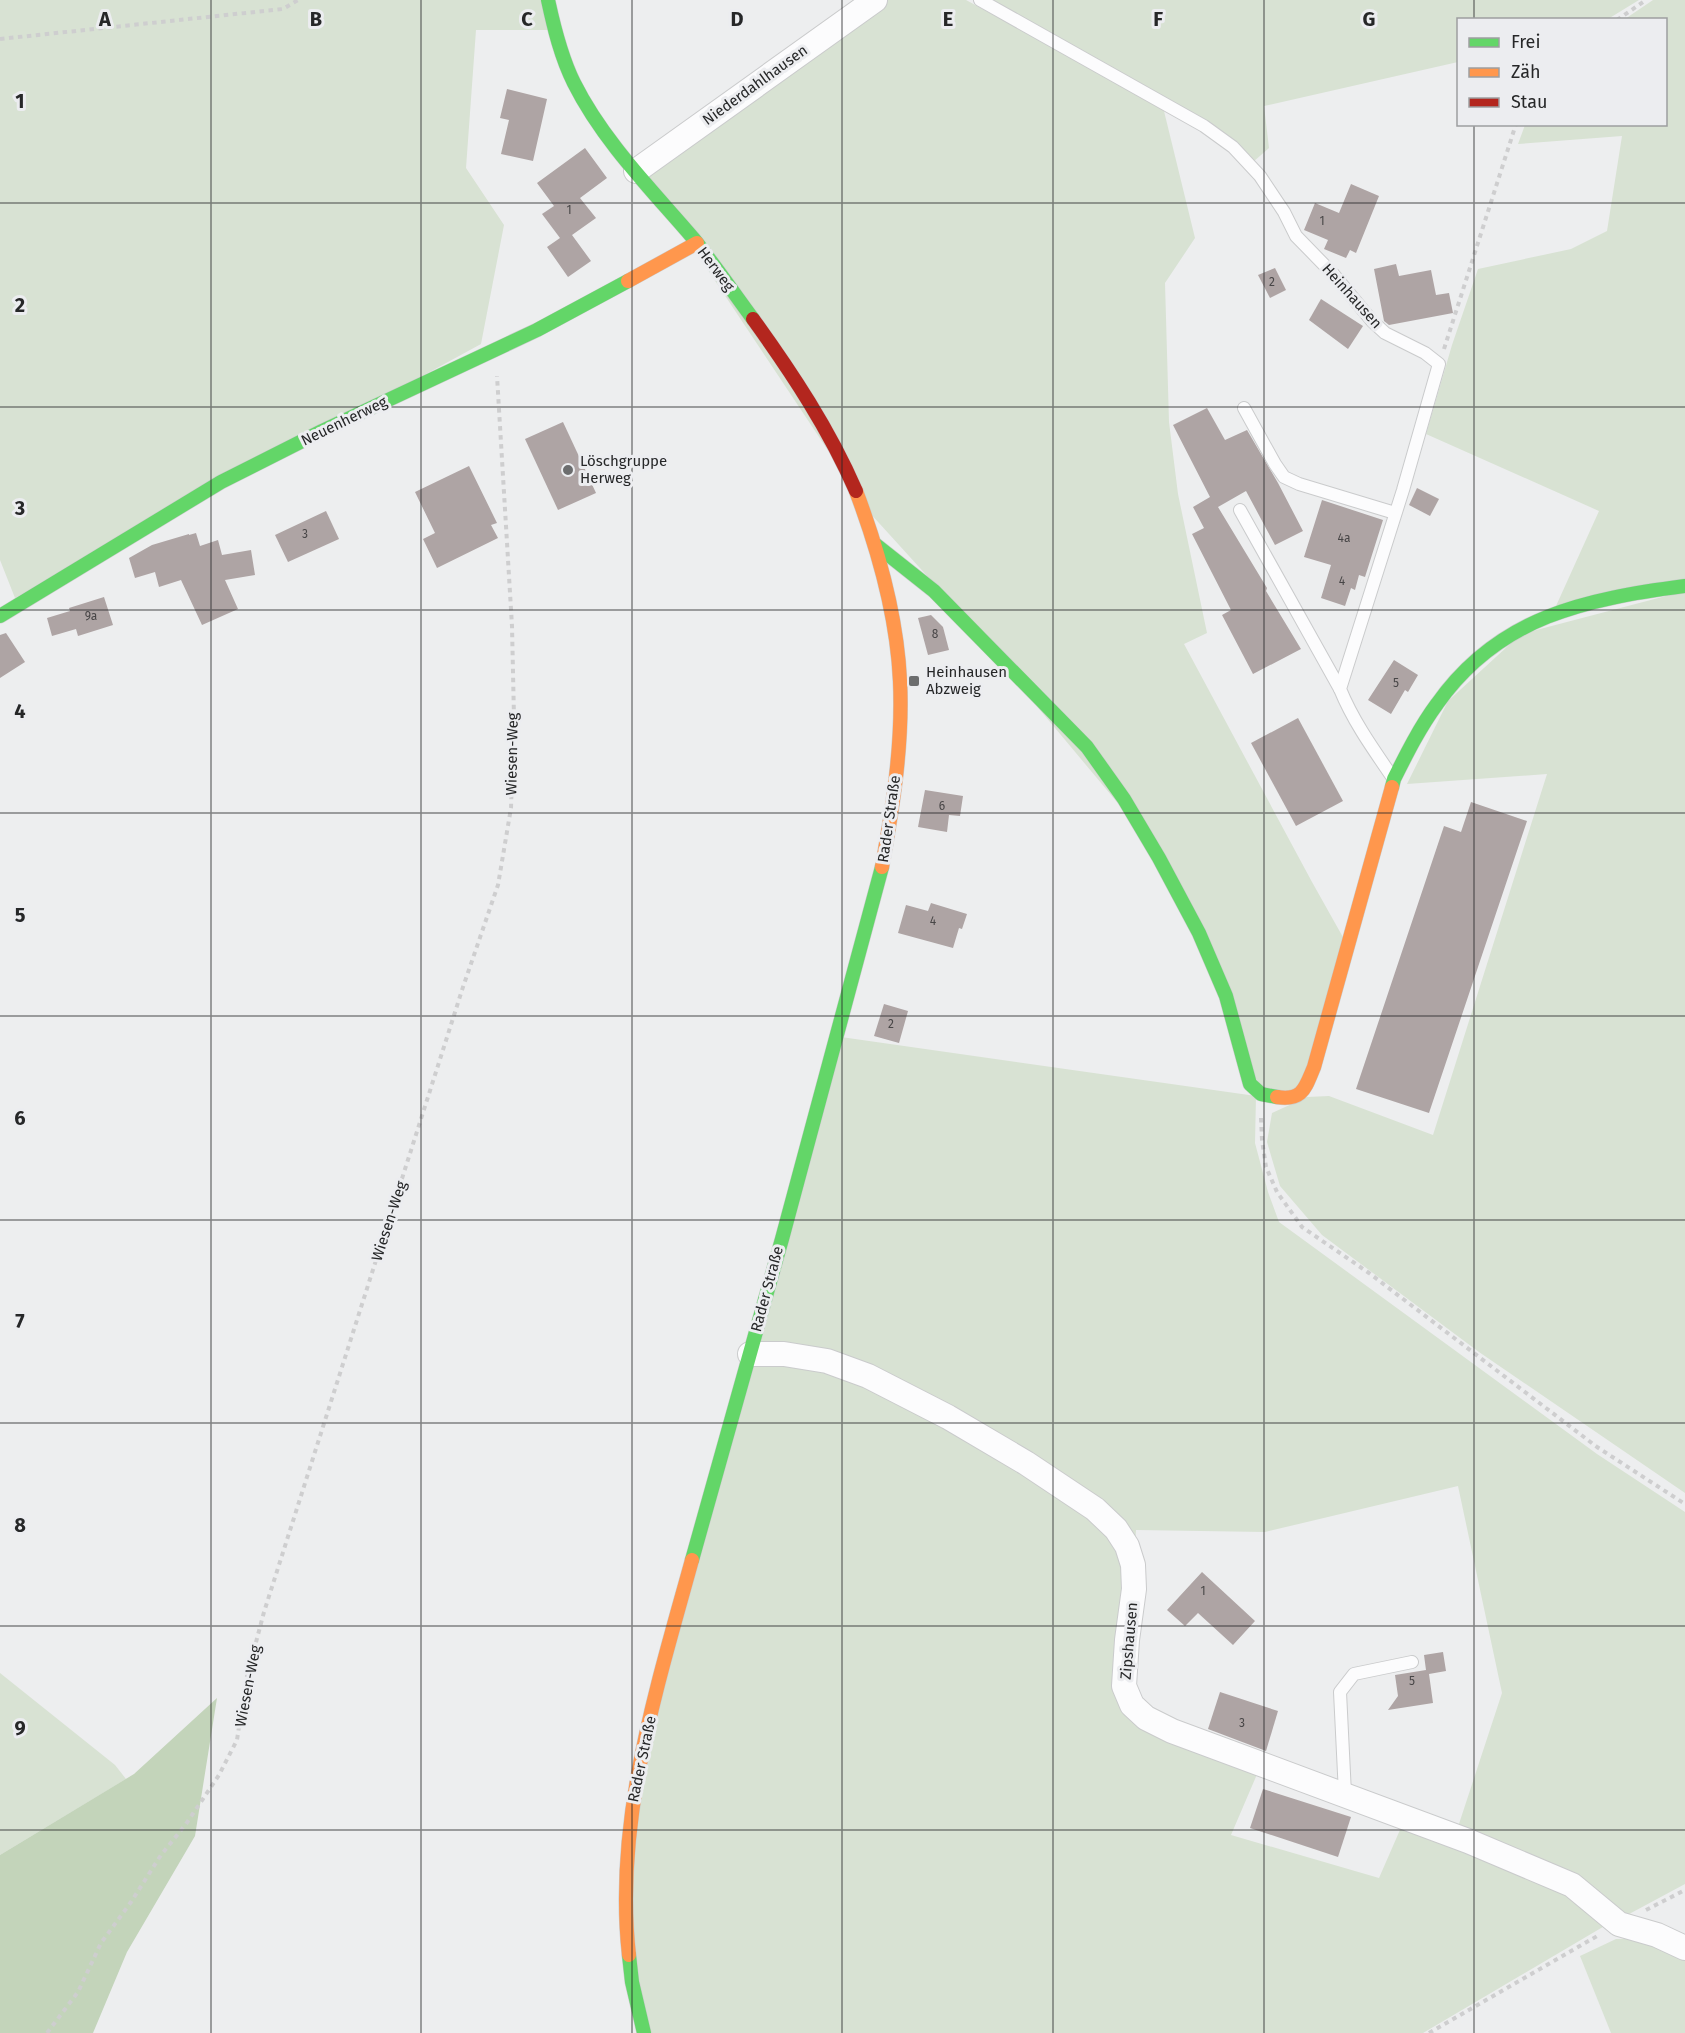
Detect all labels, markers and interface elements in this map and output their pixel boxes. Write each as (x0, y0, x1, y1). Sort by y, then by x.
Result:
text: A (98, 7, 112, 31)
text: B (310, 7, 322, 31)
text: C (521, 7, 533, 31)
text: D (730, 7, 744, 31)
text: E (943, 7, 953, 31)
text: F (1153, 7, 1163, 31)
text: G (1363, 7, 1375, 31)
legend (1457, 18, 1667, 126)
text: Frei (1511, 31, 1541, 53)
street label: Niederdahlhausen (699, 41, 811, 129)
text: Zäh (1511, 61, 1540, 83)
text: 1 (15, 89, 25, 113)
text: Stau (1511, 91, 1547, 113)
house number: 1 (566, 203, 572, 217)
house number: 1 (1319, 214, 1325, 228)
street label: Herweg (693, 243, 739, 295)
street label: Heinhausen (1318, 260, 1386, 332)
house number: 2 (1269, 275, 1275, 289)
text: 2 (15, 293, 25, 317)
street label: Neuenherweg (298, 392, 390, 450)
place label: Löschgruppe Herweg (580, 452, 667, 487)
marker: Löschgruppe Herweg (561, 463, 575, 477)
text: 3 (14, 496, 25, 520)
house number: 3 (302, 527, 308, 541)
house number: 4a (1338, 531, 1350, 545)
house number: 4 (1339, 574, 1346, 588)
house number: 9a (85, 609, 97, 623)
house number: 8 (932, 627, 939, 641)
place label: Heinhausen Abzweig (926, 663, 1007, 698)
marker: Heinhausen Abzweig (907, 674, 921, 688)
house number: 5 (1393, 676, 1399, 690)
text: 4 (14, 699, 26, 723)
street label: Wiesen-Weg (502, 712, 522, 796)
street label: Rader Straße (874, 774, 904, 864)
house number: 6 (939, 799, 945, 813)
text: 5 (15, 903, 26, 927)
house number: 4 (930, 914, 937, 928)
house number: 2 (888, 1017, 894, 1031)
text: 6 (14, 1106, 26, 1130)
street label: Wiesen-Weg (368, 1179, 410, 1263)
street label: Rader Straße (747, 1244, 787, 1334)
text: 7 (15, 1309, 25, 1333)
text: 8 (14, 1513, 26, 1537)
house number: 1 (1200, 1584, 1206, 1598)
street label: Zipshausen (1117, 1602, 1141, 1680)
street label: Wiesen-Weg (231, 1643, 265, 1728)
house number: 5 (1409, 1674, 1415, 1688)
street label: Rader Straße (624, 1714, 660, 1804)
text: 9 (14, 1716, 26, 1740)
house number: 3 (1239, 1716, 1245, 1730)

